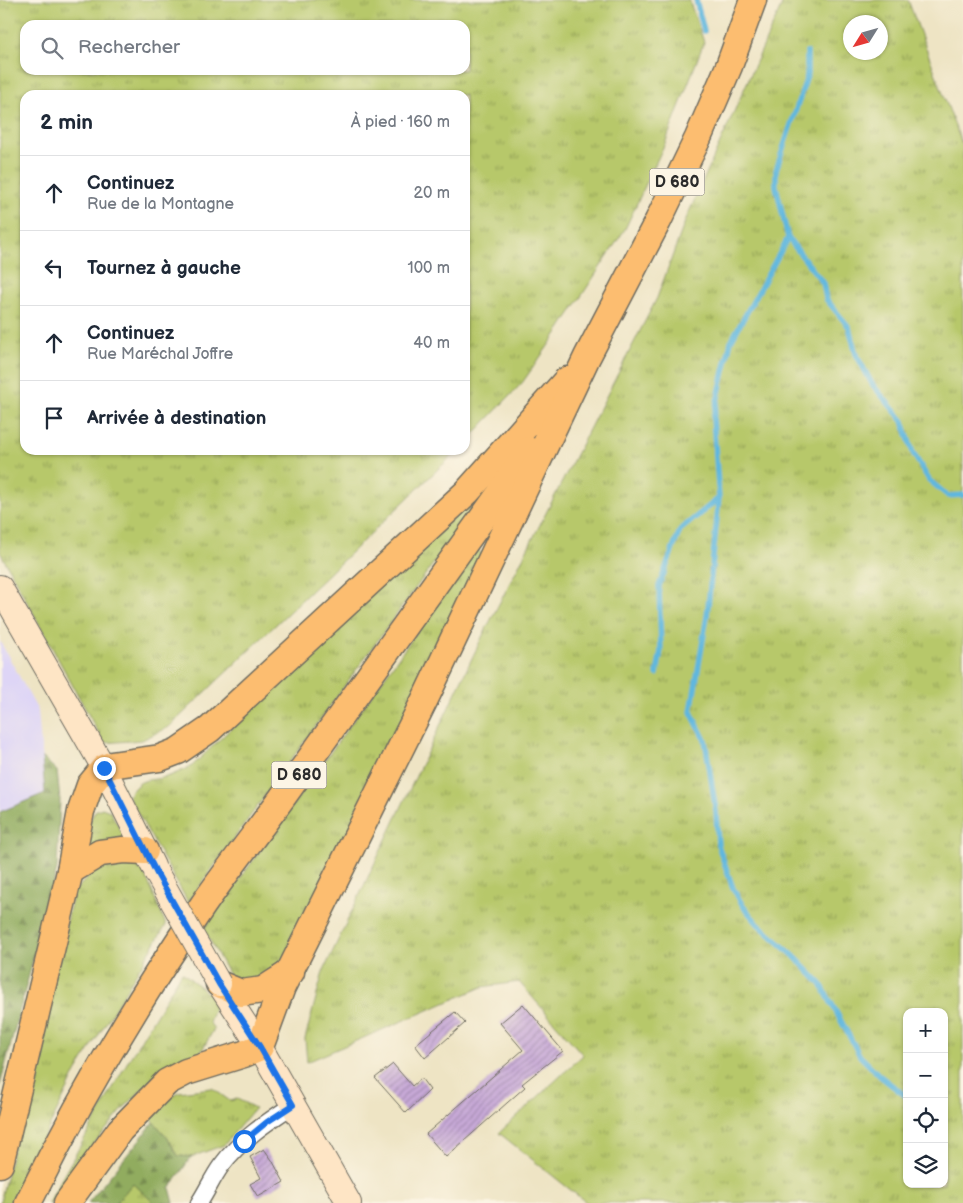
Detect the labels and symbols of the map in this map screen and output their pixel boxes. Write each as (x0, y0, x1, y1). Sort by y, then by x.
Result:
north arrow (843, 15, 888, 60)
road number: D 680 (650, 168, 704, 196)
route end (93, 757, 116, 780)
road number: D 680 (272, 762, 326, 788)
route start (233, 1130, 256, 1153)

